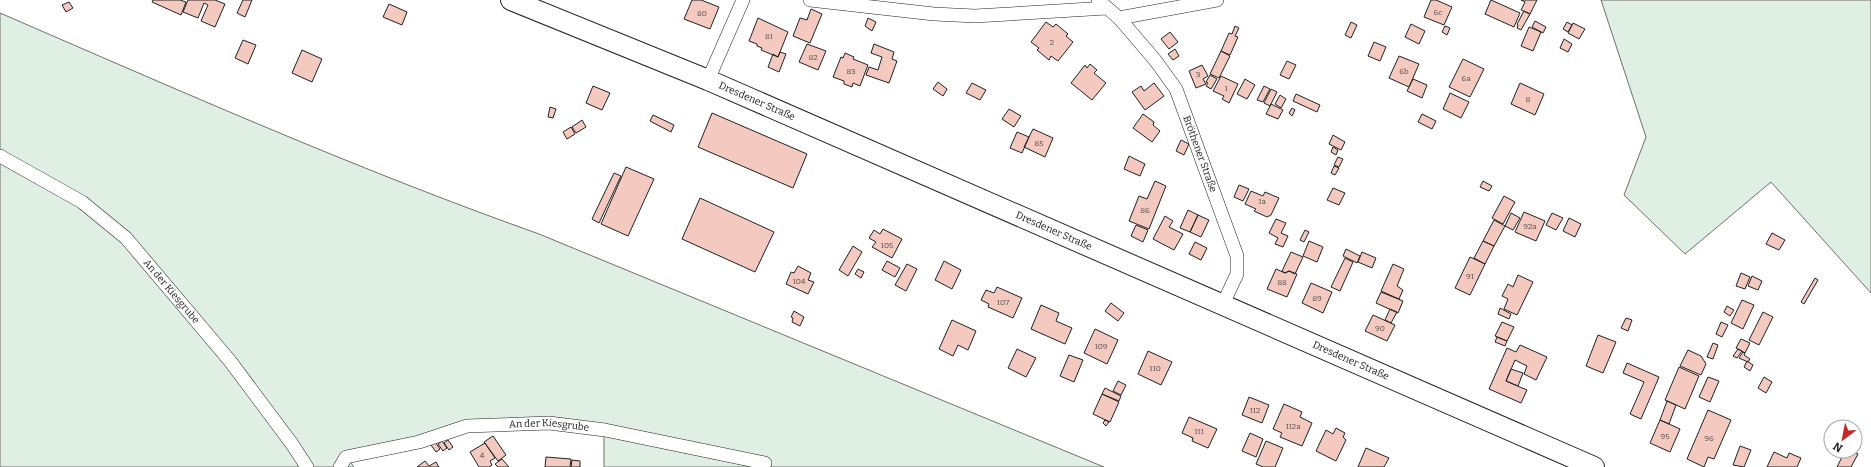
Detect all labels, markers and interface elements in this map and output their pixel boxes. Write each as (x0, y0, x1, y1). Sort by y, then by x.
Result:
house number: 6c (1434, 8, 1442, 17)
house number: 80 (697, 9, 707, 18)
house number: 81 (765, 32, 774, 41)
house number: 2 (1050, 38, 1054, 47)
house number: 82 (808, 53, 818, 62)
house number: 83 (846, 67, 856, 76)
house number: 6b (1399, 67, 1409, 76)
house number: 3 (1196, 70, 1201, 79)
house number: 6a (1461, 74, 1471, 83)
street label: Dresdener Straße (717, 79, 797, 123)
house number: 1 (1224, 84, 1228, 93)
house number: 8 (1526, 95, 1531, 104)
street label: Bröthener Straße (1180, 114, 1219, 194)
house number: 85 (1034, 139, 1044, 148)
house number: 1a (1258, 197, 1266, 206)
house number: 86 (1140, 206, 1150, 215)
street label: Dresdener Straße (1014, 209, 1094, 253)
house number: 92a (1523, 222, 1537, 231)
house number: 105 (881, 241, 893, 250)
street label: An der Kiesgrube (141, 257, 202, 326)
house number: 91 (1466, 272, 1475, 281)
house number: 104 (792, 277, 806, 286)
house number: 88 (1277, 278, 1287, 287)
house number: 89 (1312, 294, 1322, 303)
house number: 107 (997, 298, 1009, 307)
house number: 90 (1375, 324, 1385, 333)
street label: Dresdener Straße (1311, 339, 1391, 383)
house number: 109 (1094, 342, 1108, 351)
house number: 110 (1149, 364, 1161, 373)
house number: 112 (1250, 406, 1260, 415)
street label: An der Kiesgrube (509, 417, 590, 434)
north arrow (1823, 419, 1863, 459)
house number: 112a (1285, 422, 1301, 431)
house number: 111 (1194, 427, 1205, 436)
house number: 95 (1661, 432, 1669, 441)
house number: 96 (1704, 434, 1714, 443)
text: N (1830, 439, 1845, 455)
house number: 4 (480, 451, 485, 460)

